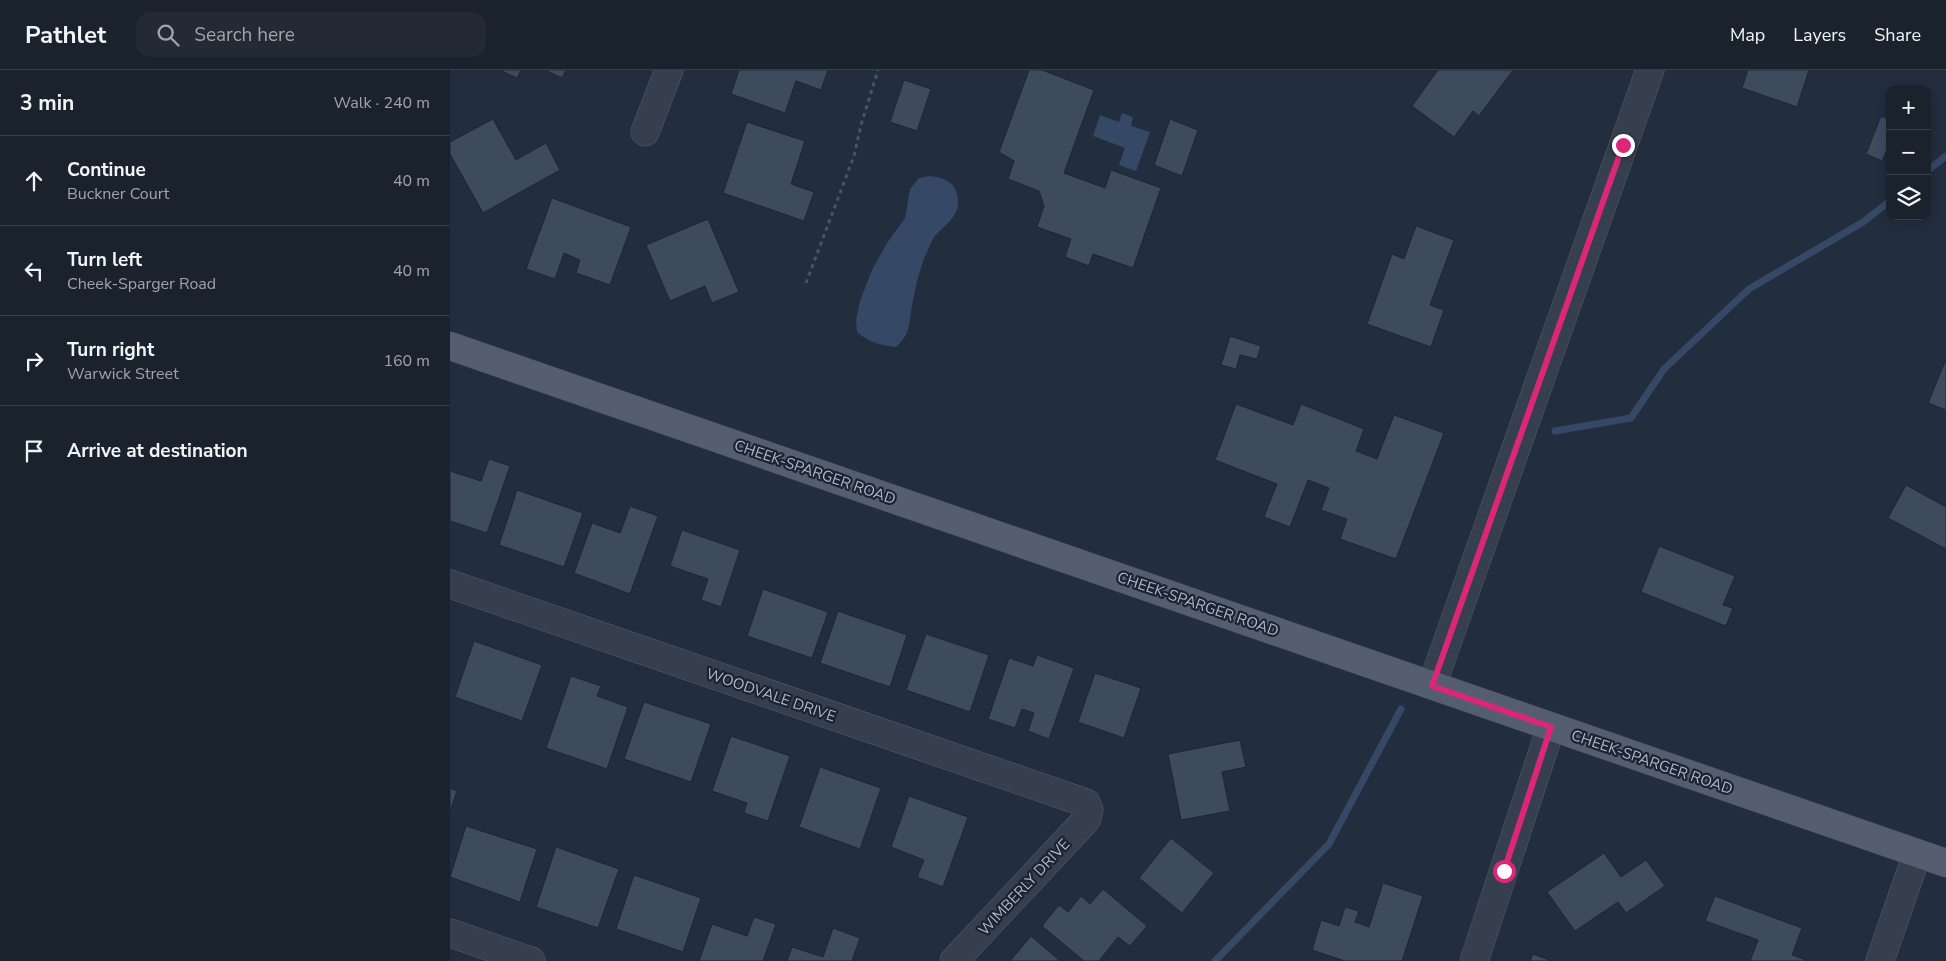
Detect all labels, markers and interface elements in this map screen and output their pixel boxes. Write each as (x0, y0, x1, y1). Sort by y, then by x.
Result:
search box (136, 12, 486, 57)
text: Pathlet (25, 19, 106, 51)
icon: search (154, 21, 182, 49)
text: Search here (194, 22, 295, 48)
text: Map (1730, 23, 1765, 47)
text: Layers (1793, 23, 1846, 47)
text: Share (1874, 23, 1921, 47)
map controls (1886, 85, 1931, 220)
button: + (1886, 85, 1931, 130)
text: 3 min (20, 89, 74, 117)
text: Walk · 240 m (334, 92, 430, 114)
button: − (1886, 130, 1931, 175)
route end (1612, 134, 1635, 157)
text: Continue (67, 157, 146, 183)
icon: ahead (20, 167, 48, 195)
text: 40 m (393, 170, 430, 192)
button: layers (1886, 175, 1931, 220)
text: Buckner Court (67, 183, 169, 205)
text: Turn left (67, 247, 142, 273)
icon: left (20, 257, 48, 285)
text: 40 m (393, 260, 430, 282)
text: Cheek-Sparger Road (67, 273, 216, 295)
text: Turn right (67, 337, 154, 363)
icon: right (20, 347, 48, 375)
text: 160 m (383, 350, 430, 372)
text: Warwick Street (67, 363, 179, 385)
street label: CHEEK-SPARGER ROAD (732, 435, 898, 509)
icon: arrive (20, 437, 48, 465)
text: Arrive at destination (67, 438, 248, 464)
street label: CHEEK-SPARGER ROAD (1115, 567, 1281, 641)
street label: WOODVALE DRIVE (704, 663, 838, 727)
street label: CHEEK-SPARGER ROAD (1569, 725, 1735, 799)
street label: WIMBERLY DRIVE (974, 834, 1074, 940)
route start (1493, 860, 1516, 883)

